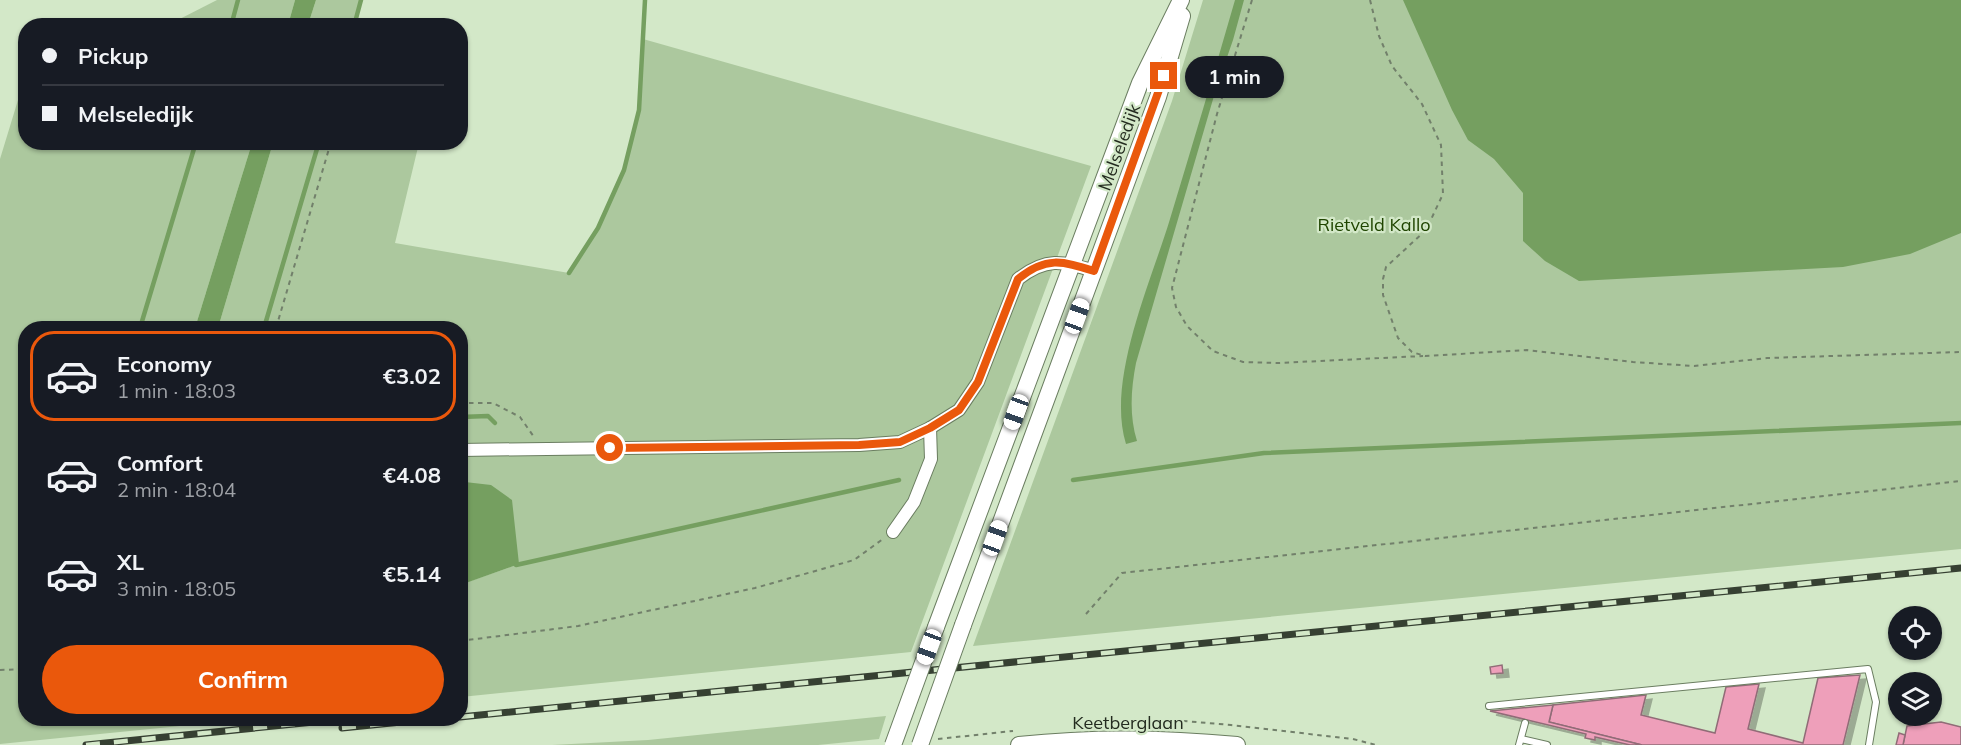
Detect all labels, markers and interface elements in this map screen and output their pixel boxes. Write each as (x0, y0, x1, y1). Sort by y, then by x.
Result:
text: Pickup (78, 42, 148, 70)
callout: 1 min (1185, 55, 1284, 97)
route end (1150, 62, 1177, 89)
text: 1 min (1208, 64, 1261, 89)
text: Melseledijk (78, 100, 193, 128)
street label: Melseledijk (1093, 100, 1146, 194)
park label: Rietveld Kallo (1318, 213, 1431, 236)
car (1062, 296, 1092, 336)
icon: car (45, 349, 99, 403)
text: Economy (117, 350, 212, 378)
text: €3.02 (383, 362, 441, 390)
text: 1 min · 18:03 (117, 378, 236, 403)
car (1001, 392, 1031, 432)
route start (596, 434, 623, 461)
icon: car (45, 448, 99, 502)
text: Comfort (117, 449, 203, 477)
text: €4.08 (383, 461, 441, 489)
text: 2 min · 18:04 (117, 477, 236, 502)
car (980, 518, 1010, 558)
icon: car (45, 547, 99, 601)
text: XL (117, 548, 144, 576)
text: €5.14 (383, 560, 441, 588)
text: 3 min · 18:05 (117, 576, 236, 601)
map controls (1888, 606, 1942, 726)
button: locate (1888, 606, 1942, 660)
car (914, 627, 944, 667)
button: Confirm (42, 645, 444, 714)
button: layers (1888, 672, 1942, 726)
street label: Keetberglaan (1072, 711, 1184, 734)

